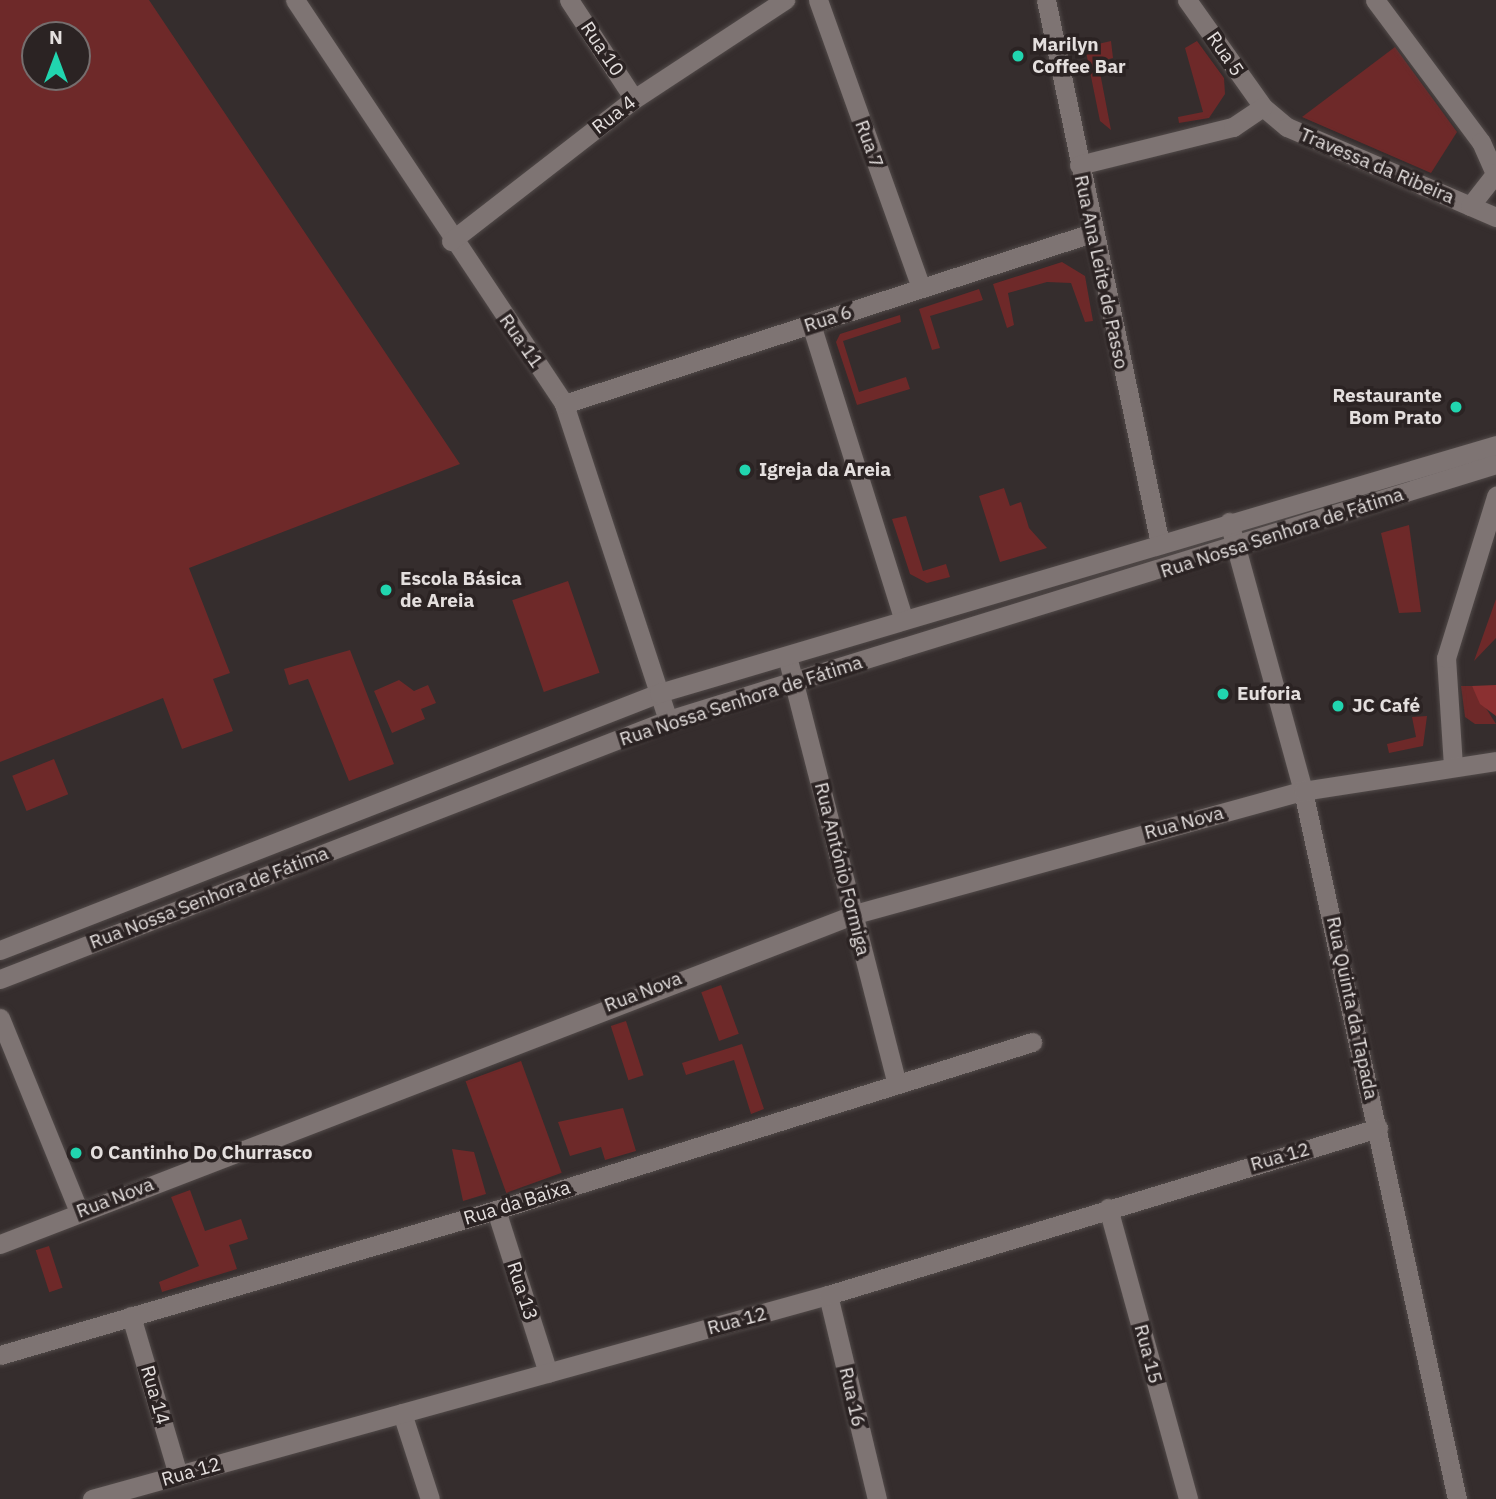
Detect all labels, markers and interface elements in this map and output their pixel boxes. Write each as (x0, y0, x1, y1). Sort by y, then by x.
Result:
street label: Rua 10 (576, 18, 628, 80)
north arrow (21, 21, 91, 91)
text: N (49, 25, 63, 49)
street label: Rua 5 (1202, 27, 1248, 81)
place label: Marilyn Coffee Bar (1032, 34, 1126, 78)
marker: Marilyn Coffee Bar (1010, 48, 1026, 64)
street label: Rua 4 (588, 91, 640, 139)
street label: Rua 7 (850, 117, 888, 171)
street label: Travessa da Ribeira (1296, 123, 1458, 209)
street label: Rua Ana Leite de Passo (1069, 173, 1133, 371)
street label: Rua 6 (801, 301, 855, 337)
street label: Rua 11 (494, 310, 548, 372)
place label: Restaurante Bom Prato (1333, 385, 1442, 429)
marker: Restaurante Bom Prato (1448, 399, 1464, 415)
place label: Igreja da Areia (759, 459, 891, 481)
marker: Igreja da Areia (737, 462, 753, 478)
street label: Rua Nossa Senhora de Fátima (1158, 483, 1406, 583)
place label: Escola Básica de Areia (400, 568, 522, 612)
marker: Escola Básica de Areia (378, 582, 394, 598)
street label: Rua Nossa Senhora de Fátima (617, 651, 865, 751)
place label: Euforia (1237, 683, 1301, 705)
marker: Euforia (1215, 686, 1231, 702)
place label: JC Café (1352, 695, 1420, 717)
marker: JC Café (1330, 698, 1346, 714)
street label: Rua António Formiga (809, 780, 875, 958)
street label: Rua Nova (1142, 802, 1226, 844)
street label: Rua Nossa Senhora de Fátima (86, 842, 332, 954)
street label: Rua Quinta da Tapada (1321, 914, 1383, 1102)
street label: Rua Nova (601, 967, 685, 1017)
street label: Rua 12 (1248, 1138, 1312, 1176)
place label: O Cantinho Do Churrasco (90, 1142, 312, 1164)
marker: O Cantinho Do Churrasco (68, 1145, 84, 1161)
street label: Rua Nova (73, 1173, 157, 1223)
street label: Rua da Baixa (461, 1176, 573, 1230)
street label: Rua 13 (502, 1259, 542, 1323)
street label: Rua 12 (705, 1302, 769, 1340)
street label: Rua 15 (1129, 1322, 1167, 1386)
street label: Rua 14 (136, 1363, 174, 1427)
street label: Rua 16 (834, 1365, 870, 1429)
street label: Rua 12 (159, 1453, 223, 1491)

